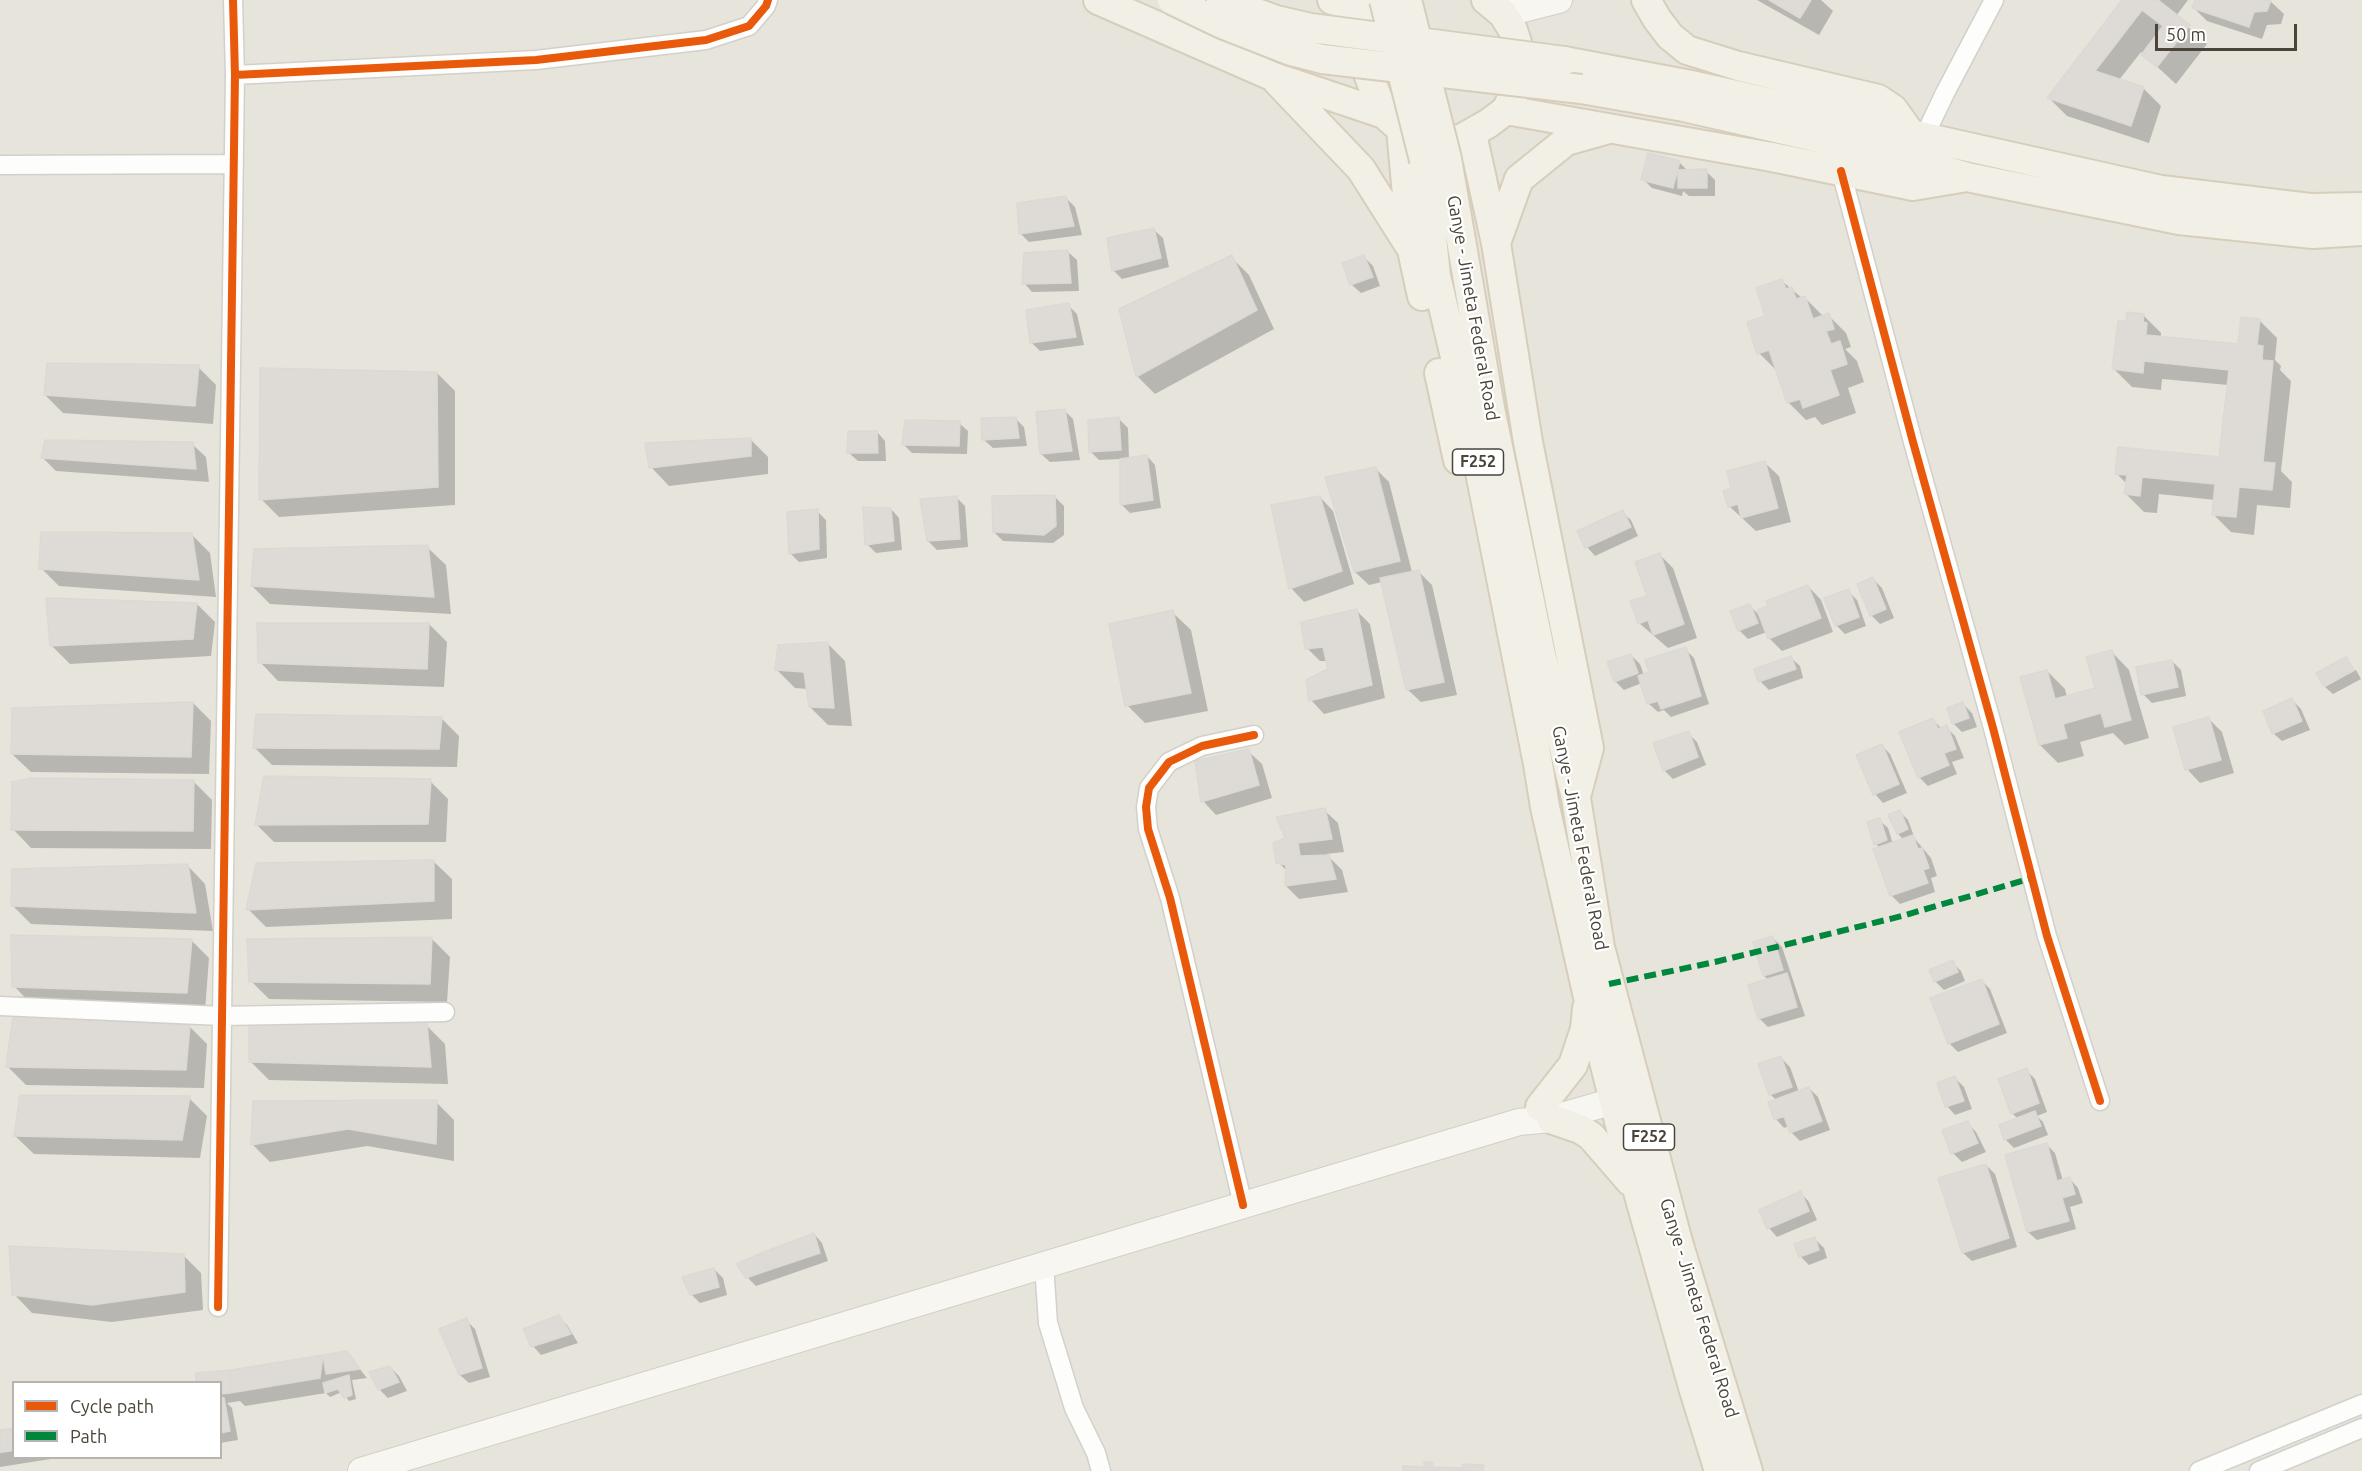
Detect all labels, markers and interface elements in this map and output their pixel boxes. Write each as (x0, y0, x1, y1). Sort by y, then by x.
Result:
scale bar (2158, 12, 2300, 50)
text: 50 m (2166, 24, 2206, 44)
street label: Ganye - Jimeta Federal Road (1443, 194, 1503, 422)
road number: F252 (1452, 449, 1504, 475)
street label: Ganye - Jimeta Federal Road (1548, 724, 1612, 952)
road number: F252 (1624, 1124, 1674, 1150)
street label: Ganye - Jimeta Federal Road (1655, 1195, 1743, 1421)
legend (12, 1381, 222, 1459)
text: Cycle path (70, 1396, 154, 1416)
text: Path (70, 1426, 107, 1446)

